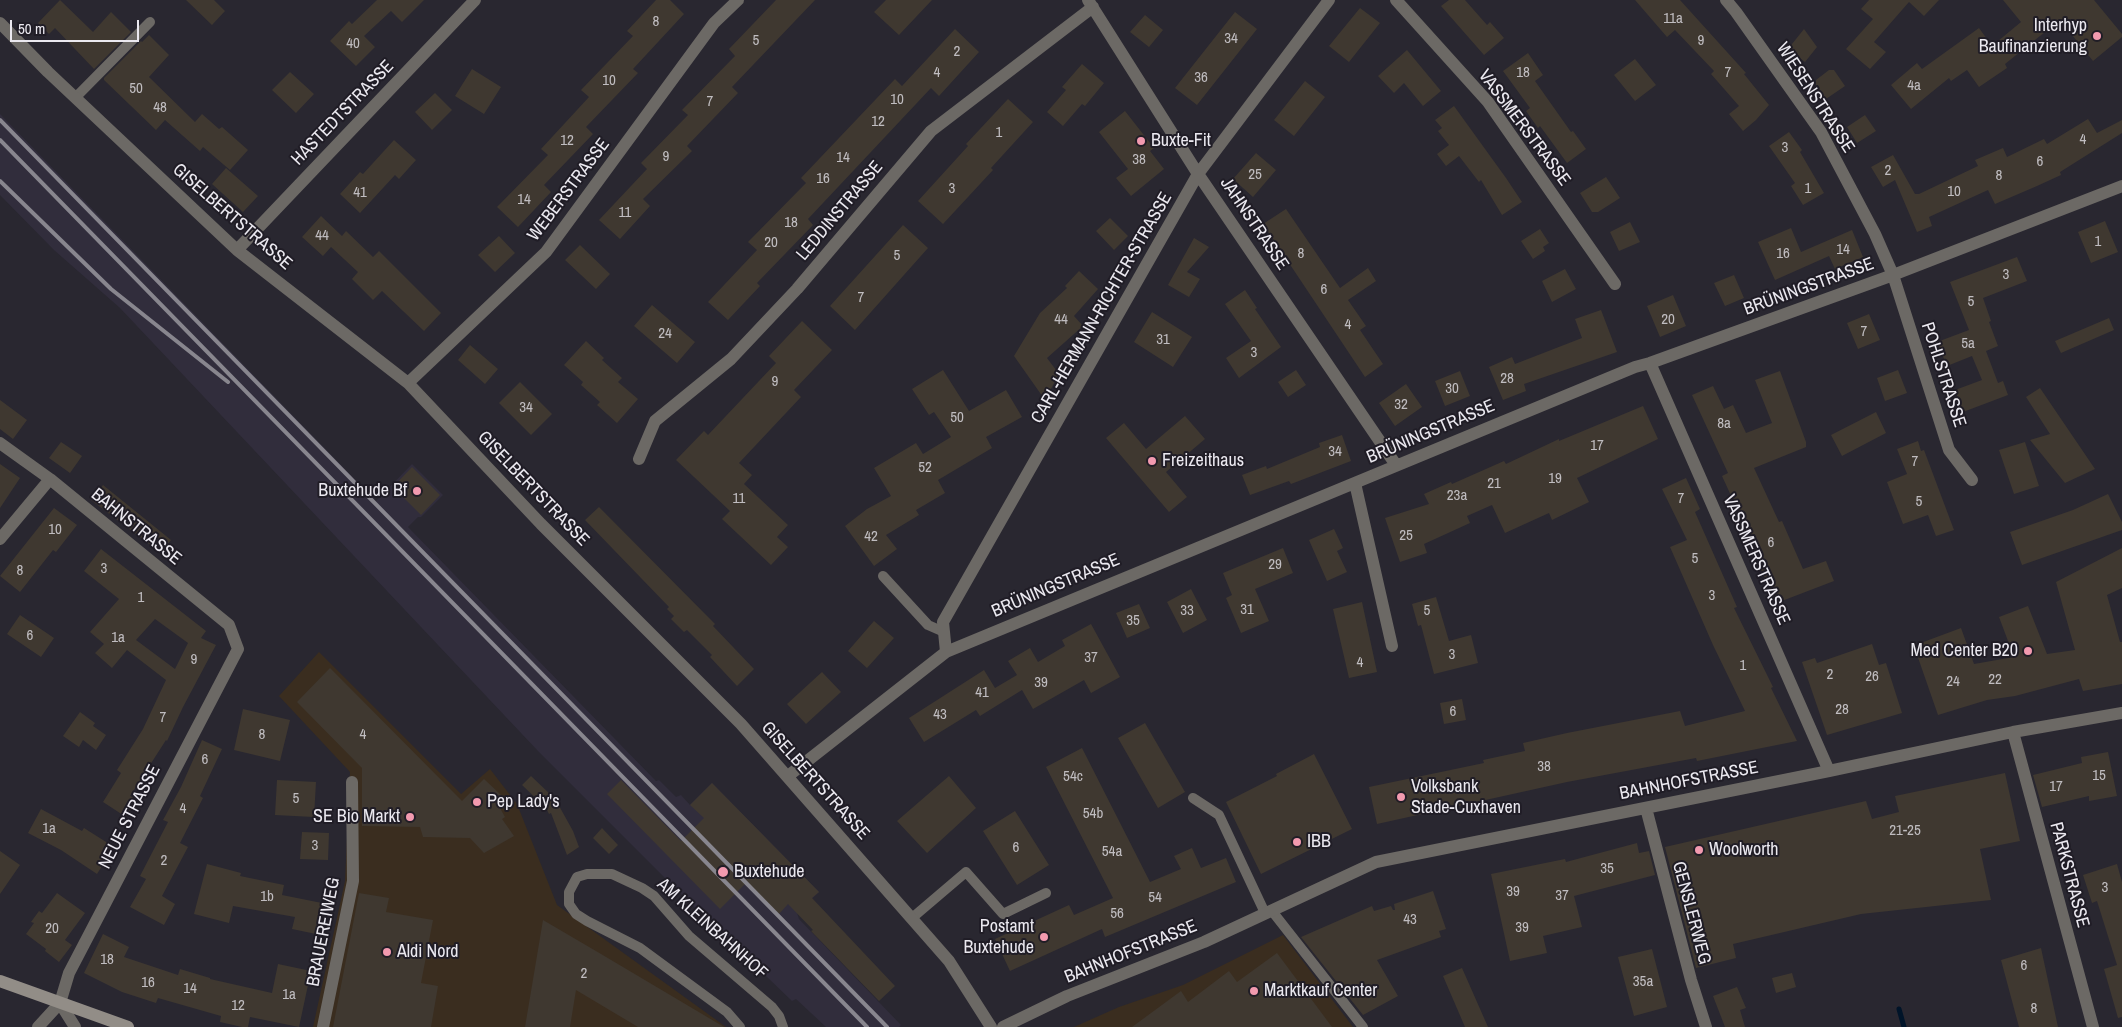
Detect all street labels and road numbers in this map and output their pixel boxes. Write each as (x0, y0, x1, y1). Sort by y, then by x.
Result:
street label: WIESENSTRASSE (1771, 39, 1859, 157)
street label: HASTEDTSTRASSE (287, 56, 399, 170)
street label: VASSMERSTRASSE (1473, 66, 1575, 190)
street label: WEBERSTRASSE (523, 134, 615, 246)
street label: LEDDINSTRASSE (792, 157, 888, 265)
street label: GISELBERTSTRASSE (168, 159, 296, 275)
street label: JAHNSTRASSE (1215, 173, 1293, 275)
street label: CARL-HERMANN-RICHTER-STRASSE (1027, 189, 1177, 427)
street label: BRÜNINGSTRASSE (1741, 253, 1877, 321)
street label: POHLSTRASSE (1916, 320, 1970, 430)
street label: BRÜNINGSTRASSE (1364, 395, 1498, 469)
street label: GISELBERTSTRASSE (473, 427, 593, 551)
street label: BAHNSTRASSE (86, 484, 186, 570)
street label: VASSMERSTRASSE (1718, 492, 1794, 628)
street label: BRÜNINGSTRASSE (989, 549, 1123, 623)
street label: GISELBERTSTRASSE (756, 717, 874, 845)
street label: BAHNHOFSTRASSE (1618, 757, 1760, 805)
street label: NEUE STRASSE (94, 761, 166, 873)
street label: PARKSTRASSE (2045, 820, 2093, 930)
street label: GENSLERWEG (1667, 859, 1715, 967)
street label: AM KLEINBAHNHOF (652, 874, 772, 984)
street label: BRAUEREIWEG (303, 876, 345, 988)
street label: BAHNHOFSTRASSE (1062, 916, 1200, 988)

